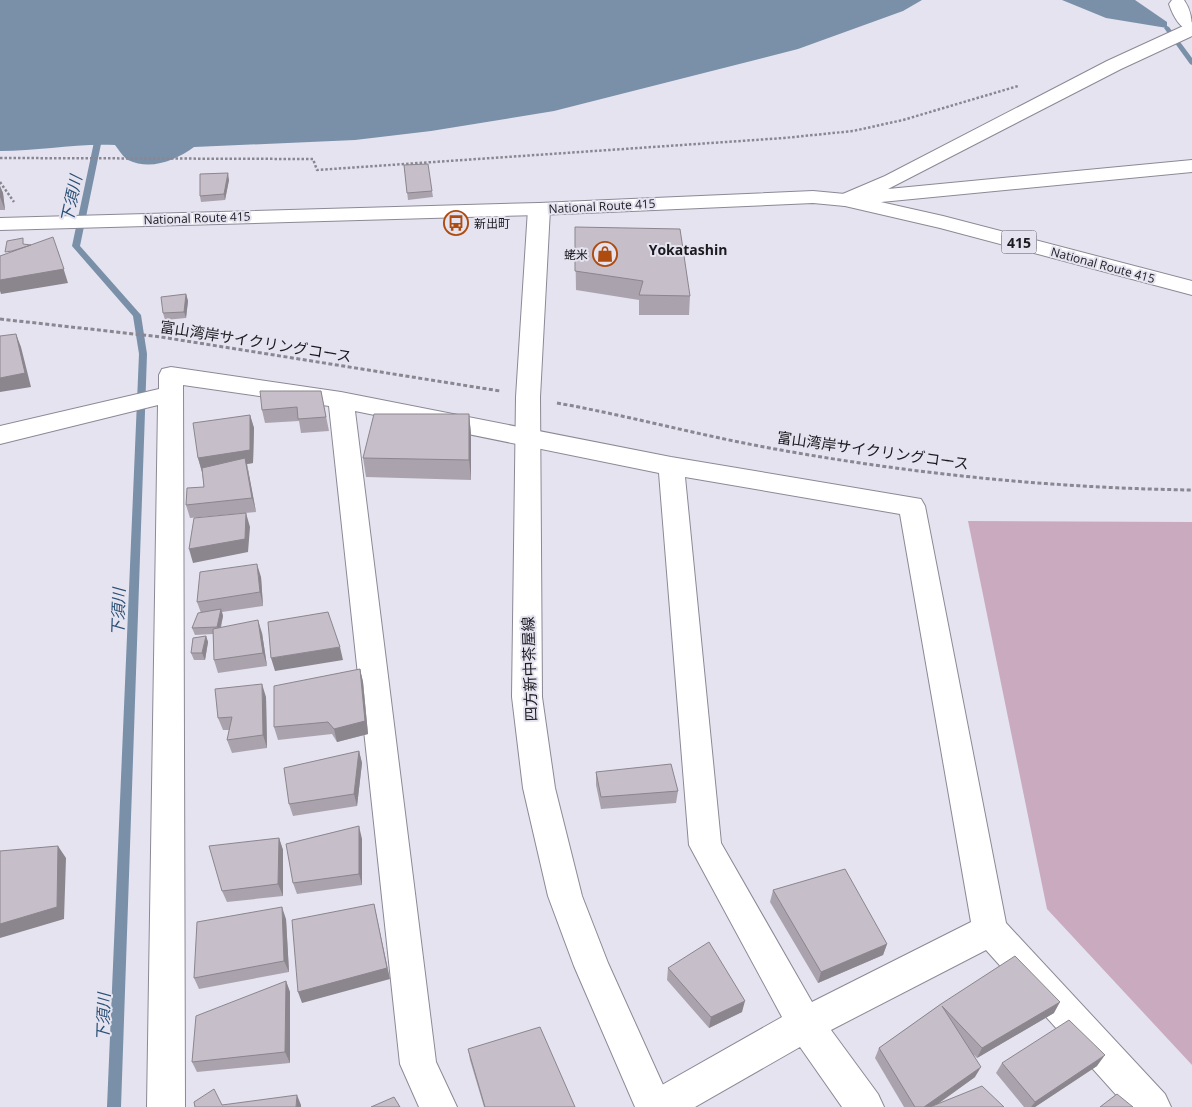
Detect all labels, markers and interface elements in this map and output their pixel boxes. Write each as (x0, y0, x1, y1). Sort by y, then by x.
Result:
water label: 下須川 (55, 171, 87, 225)
street label: National Route 415 (548, 195, 656, 217)
street label: National Route 415 (143, 208, 251, 228)
bus stop icon: 新出町 (443, 210, 469, 236)
place label: 新出町 (474, 215, 510, 232)
road number: 415 (1002, 230, 1036, 253)
district label: Yokatashin (649, 240, 727, 259)
shop icon: 蛯米 (592, 241, 618, 267)
street label: National Route 415 (1049, 243, 1157, 287)
place label: 蛯米 (564, 246, 588, 263)
street label: 富山湾岸サイクリングコース (159, 316, 353, 366)
street label: 富山湾岸サイクリングコース (776, 427, 970, 473)
water label: 下須川 (106, 586, 130, 636)
street label: 四方新中茶屋線 (517, 616, 541, 722)
water label: 下須川 (91, 991, 115, 1041)

